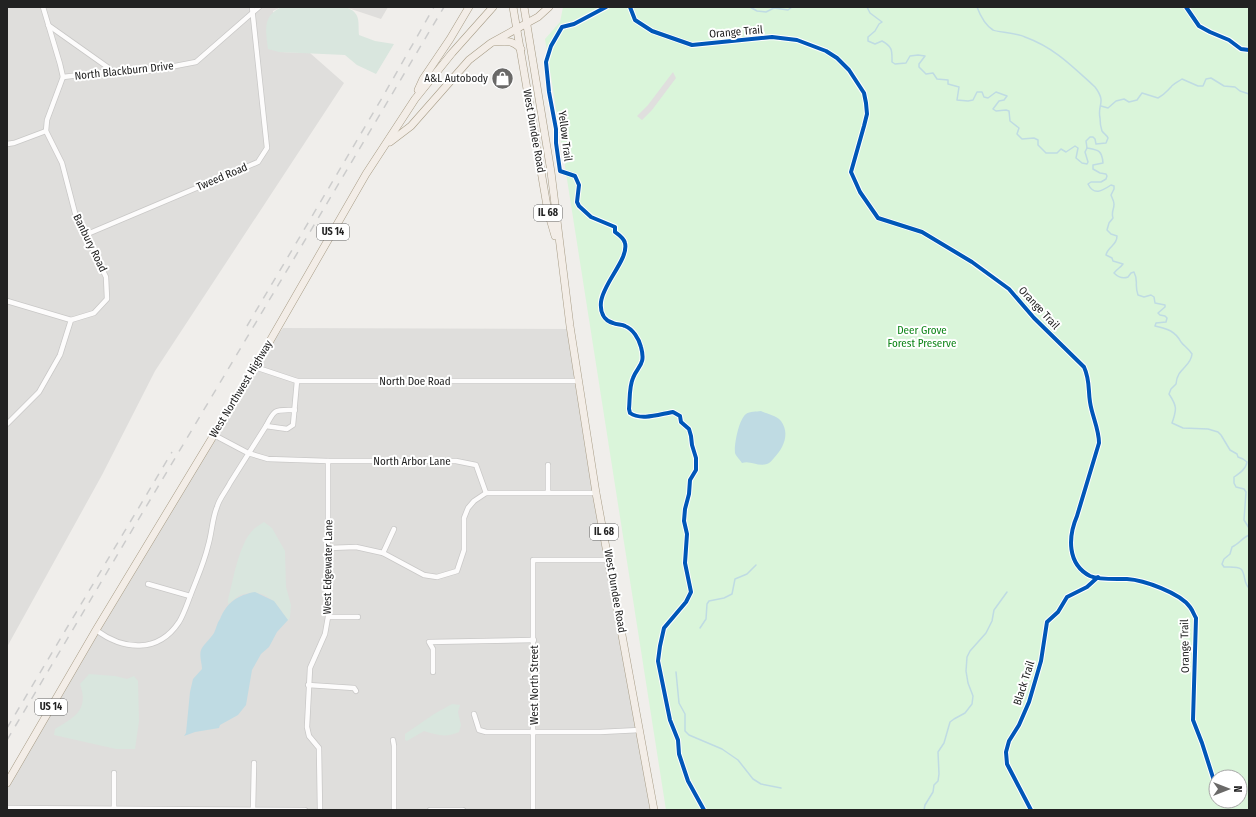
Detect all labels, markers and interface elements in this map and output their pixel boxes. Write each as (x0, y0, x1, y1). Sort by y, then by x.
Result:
street label: Orange Trail (709, 23, 764, 41)
street label: North Blackburn Drive (74, 59, 174, 83)
shop icon: A&L Autobody (490, 65, 516, 91)
place label: A&L Autobody (424, 72, 488, 85)
street label: West Dundee Road (520, 88, 548, 174)
street label: Yellow Trail (555, 110, 575, 162)
street label: Tweed Road (195, 160, 249, 194)
road number: IL 68 (534, 205, 562, 221)
street label: Banbury Road (70, 212, 110, 274)
road number: US 14 (317, 224, 349, 240)
street label: Orange Trail (1016, 284, 1062, 332)
park label: Deer Grove Forest Preserve (888, 324, 956, 350)
street label: West Northwest Highway (207, 338, 275, 440)
street label: North Doe Road (379, 375, 451, 388)
street label: North Arbor Lane (373, 455, 451, 468)
street label: West Edgewater Lane (321, 519, 335, 615)
road number: IL 68 (590, 524, 618, 540)
street label: West Dundee Road (601, 548, 629, 634)
street label: Orange Trail (1178, 619, 1192, 673)
street label: West North Street (528, 645, 541, 725)
street label: Black Trail (1011, 659, 1037, 707)
road number: US 14 (35, 699, 67, 715)
north arrow (1208, 769, 1248, 809)
text: N (1231, 786, 1244, 792)

